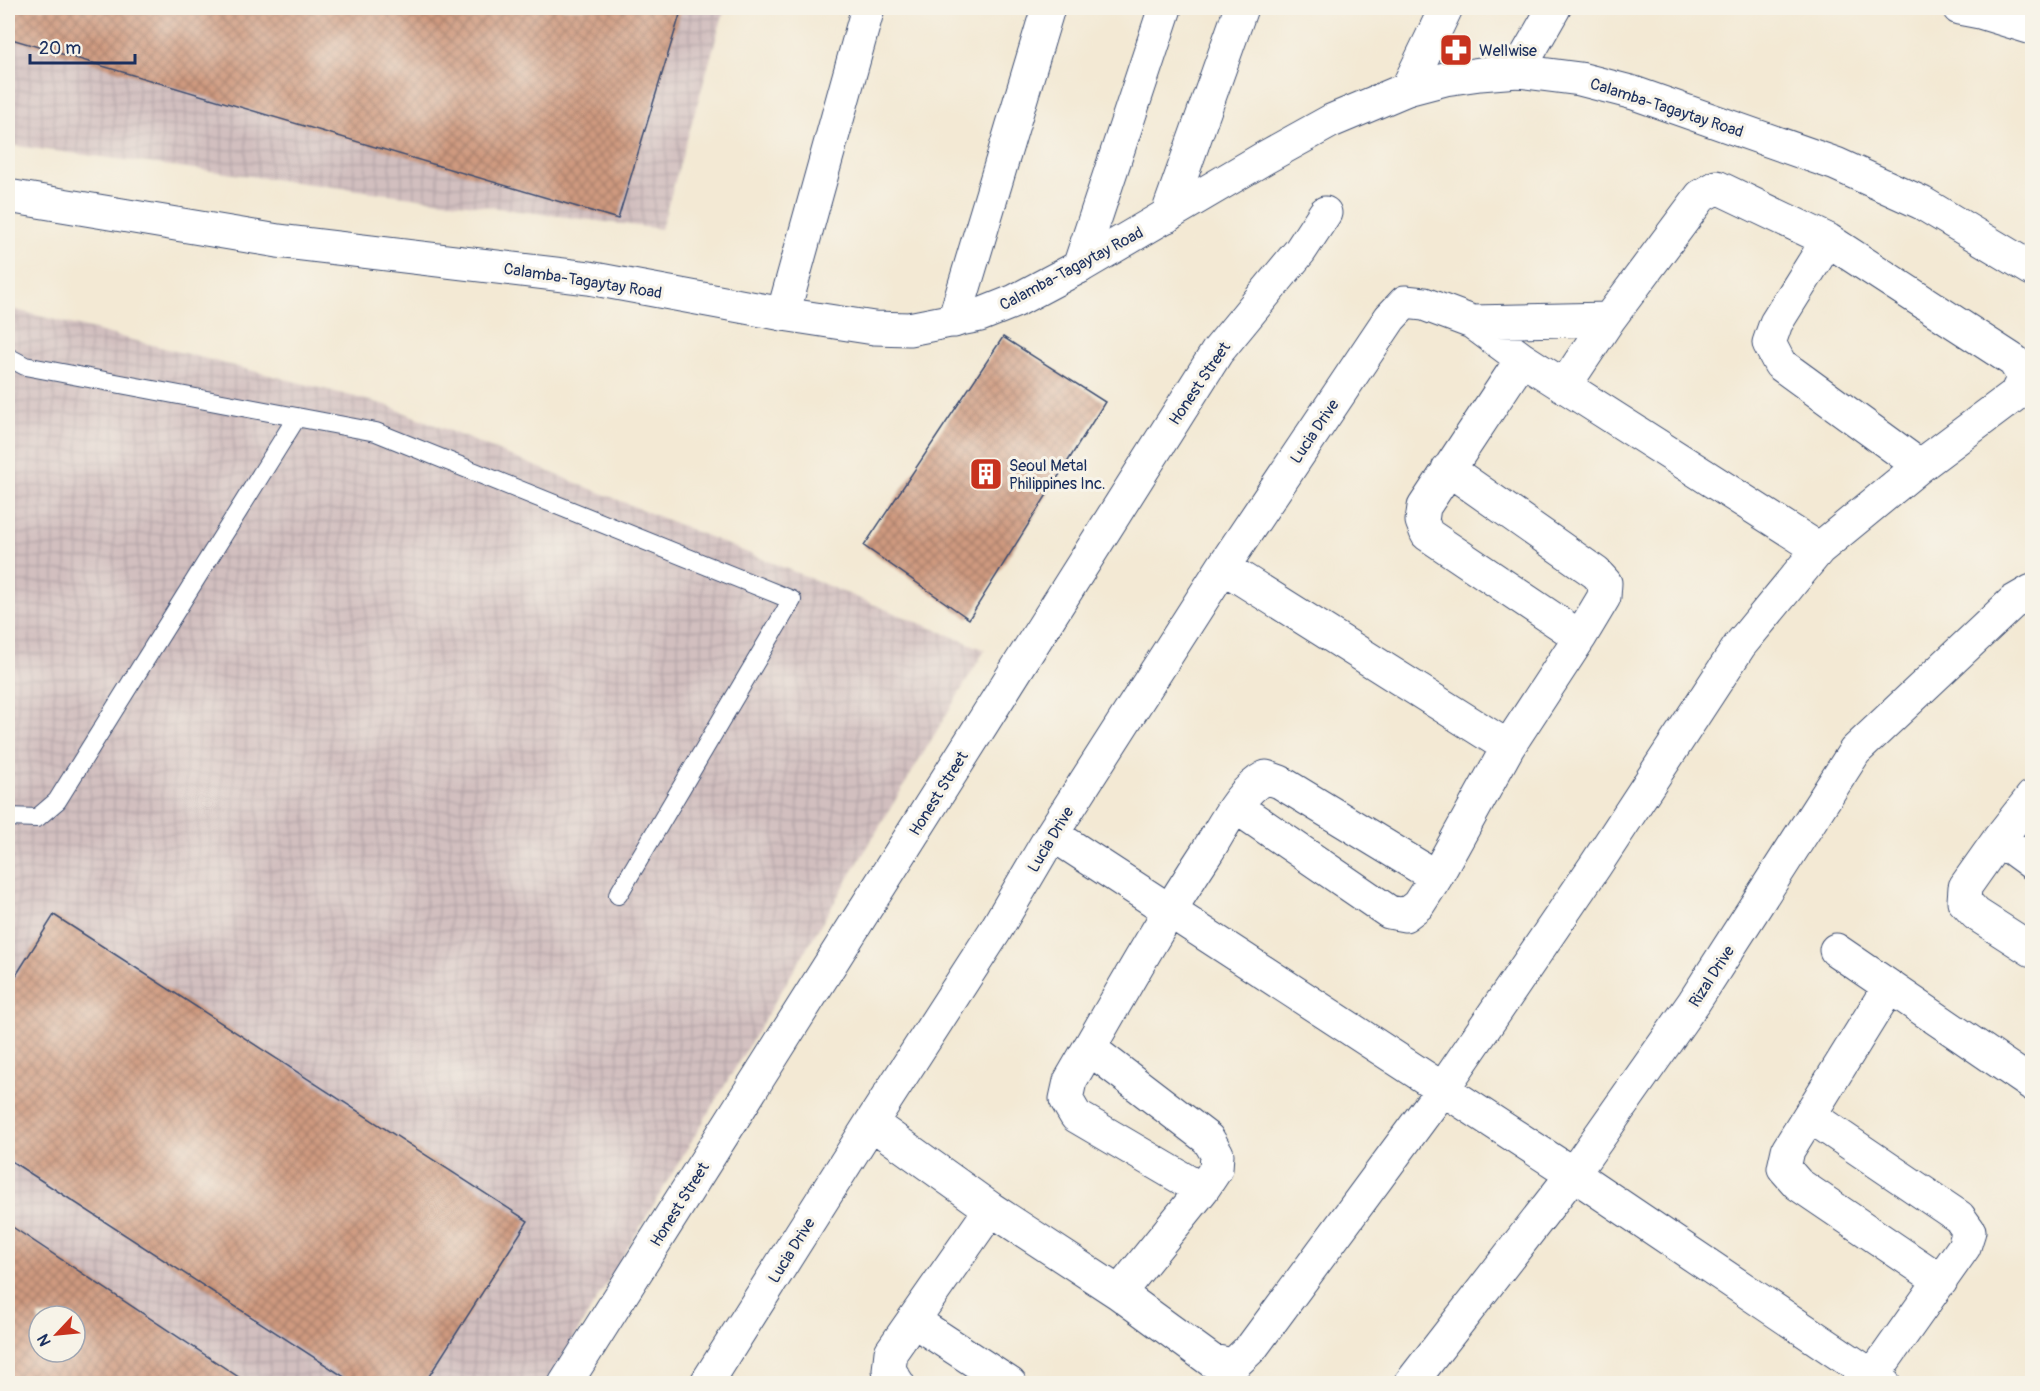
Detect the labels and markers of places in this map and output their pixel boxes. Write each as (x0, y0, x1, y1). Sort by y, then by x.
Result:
pharmacy icon: Wellwise (1438, 32, 1474, 68)
place label: Wellwise (1479, 41, 1537, 61)
building icon: Seoul Metal Philippines Inc. (968, 456, 1004, 492)
place label: Seoul Metal Philippines Inc. (1009, 456, 1106, 494)

